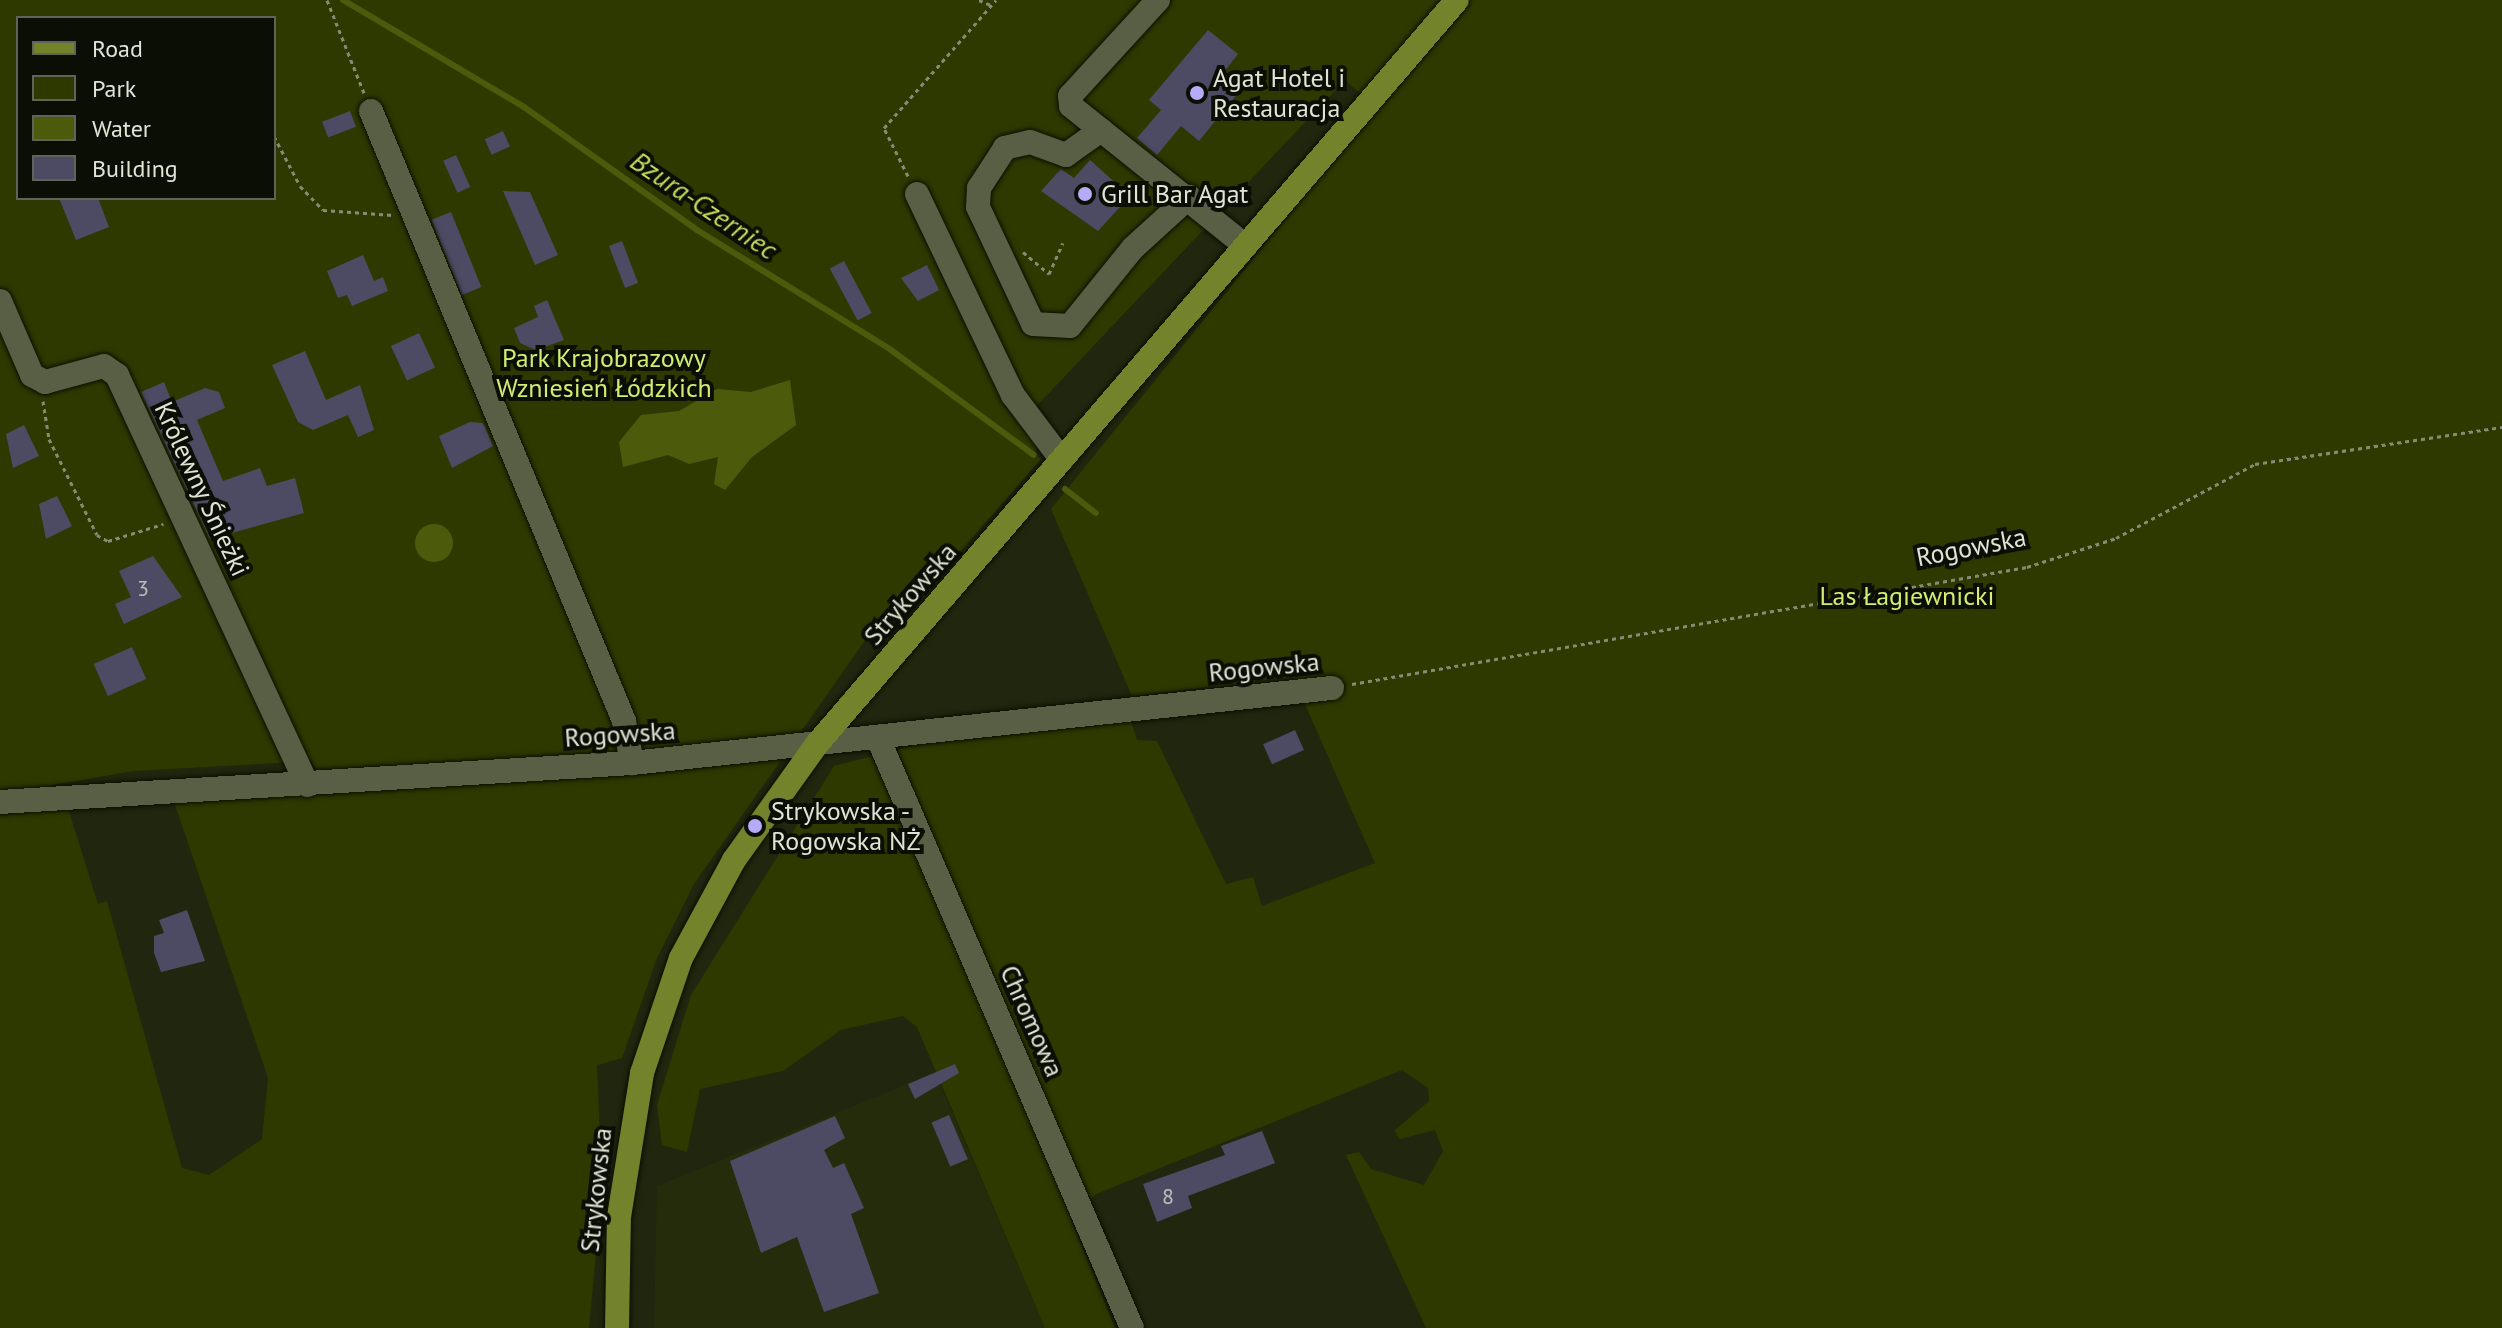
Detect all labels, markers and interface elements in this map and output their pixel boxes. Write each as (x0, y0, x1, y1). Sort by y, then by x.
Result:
legend (16, 16, 276, 200)
text: Road (92, 33, 143, 64)
place label: Agat Hotel i Restauracja (1213, 62, 1345, 124)
text: Park (92, 73, 136, 104)
marker: Agat Hotel i Restauracja (1188, 84, 1206, 102)
text: Water (92, 113, 151, 144)
water label: Bzura-Czerniec (624, 144, 784, 266)
text: Building (92, 153, 178, 184)
place label: Grill Bar Agat (1101, 178, 1249, 210)
marker: Grill Bar Agat (1076, 185, 1094, 203)
park label: Park Krajobrazowy Wzniesień Łódzkich (496, 342, 712, 404)
street label: Królewny Śnieżki (148, 396, 256, 582)
street label: Rogowska (1913, 521, 2029, 573)
street label: Strykowska (857, 537, 963, 651)
house number: 3 (137, 576, 149, 602)
park label: Las Łagiewnicki (1820, 580, 1994, 612)
street label: Rogowska (1207, 646, 1321, 688)
street label: Rogowska (563, 715, 677, 753)
place label: Strykowska - Rogowska NŻ (771, 795, 921, 856)
marker: Strykowska - Rogowska NŻ (746, 817, 764, 835)
street label: Chromowa (994, 960, 1070, 1082)
street label: Strykowska (574, 1126, 618, 1254)
house number: 8 (1162, 1184, 1174, 1210)

